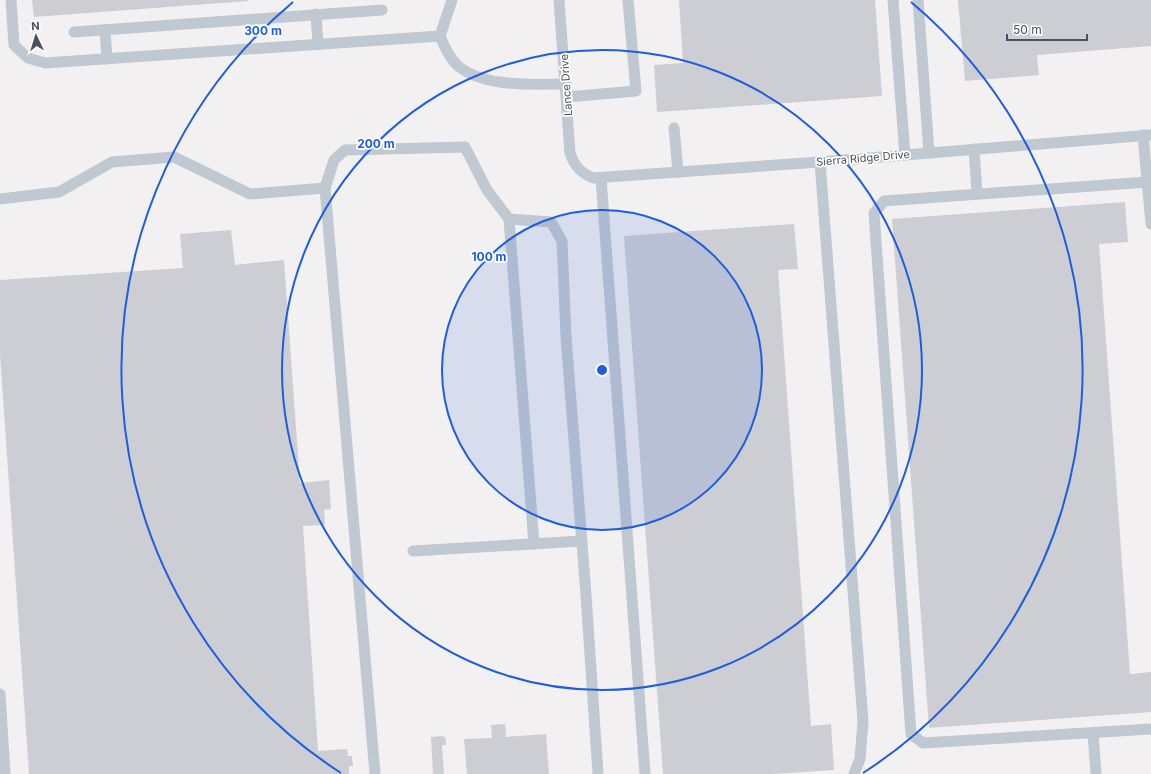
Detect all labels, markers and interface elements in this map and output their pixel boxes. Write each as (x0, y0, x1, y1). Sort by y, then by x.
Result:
north arrow (16, 16, 56, 56)
scale bar (1007, 16, 1087, 42)
text: N (31, 19, 40, 33)
text: 50 m (1013, 22, 1042, 37)
text: 300 m (244, 23, 282, 38)
street label: Lance Drive (557, 54, 575, 116)
text: 200 m (357, 136, 395, 151)
street label: Sierra Ridge Drive (816, 147, 910, 169)
text: 100 m (471, 249, 507, 264)
centre of rings (595, 363, 609, 377)

